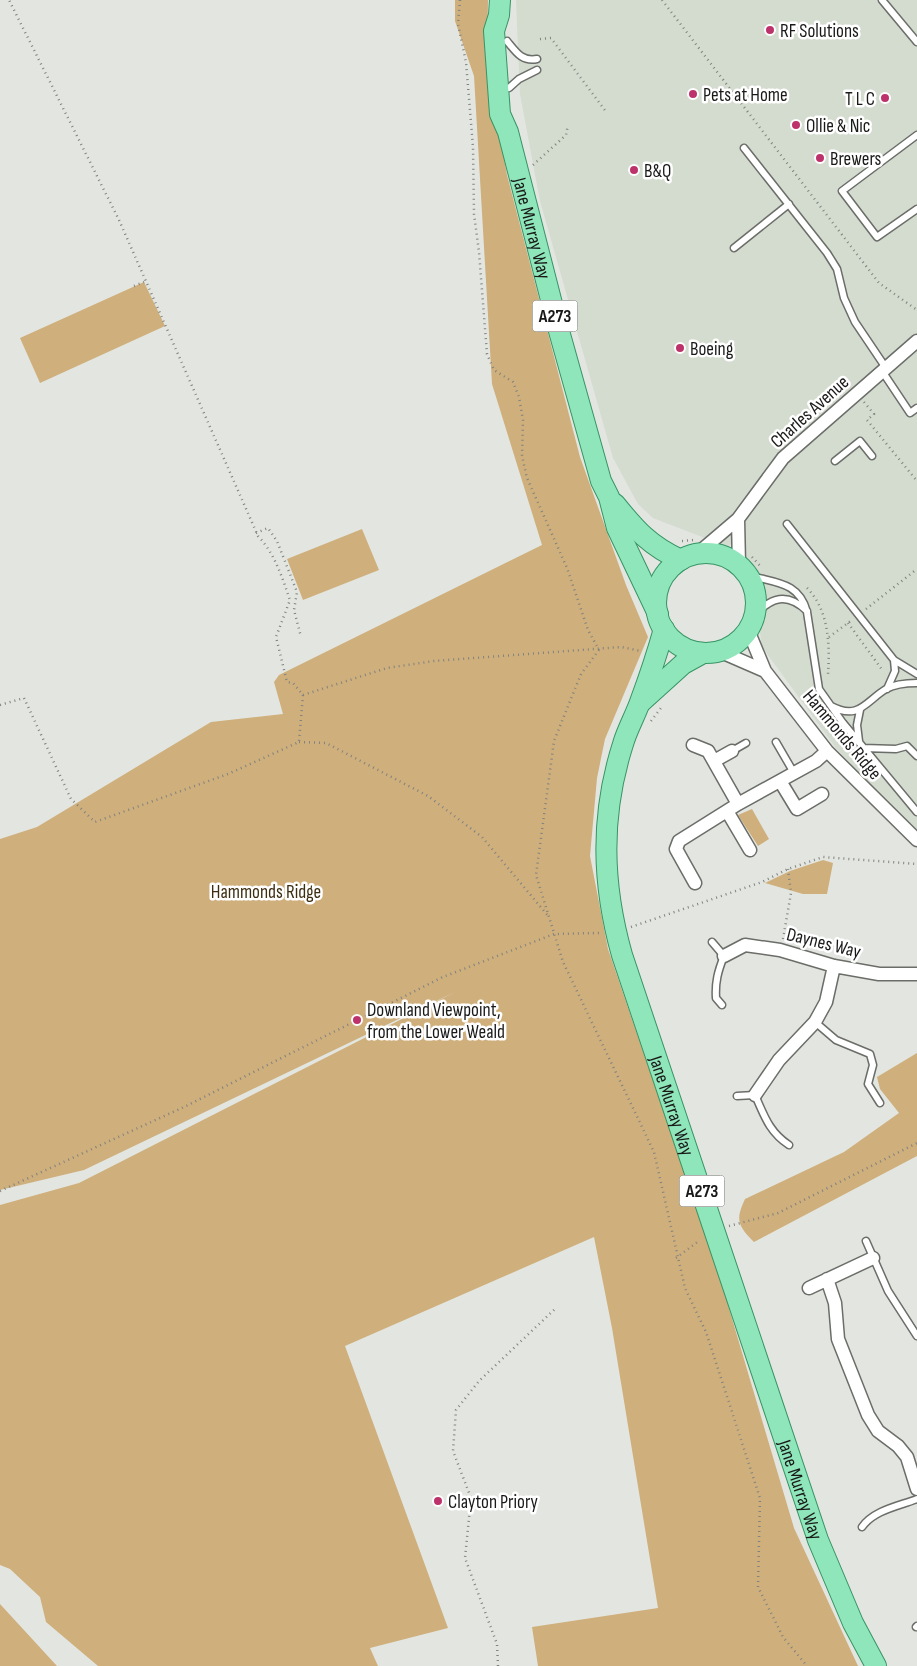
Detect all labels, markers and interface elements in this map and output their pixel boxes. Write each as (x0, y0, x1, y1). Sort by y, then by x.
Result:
place label: RF Solutions (780, 20, 859, 43)
marker: RF Solutions (764, 24, 776, 36)
place label: Pets at Home (703, 84, 788, 107)
marker: Pets at Home (687, 88, 699, 100)
place label: T L C (845, 88, 875, 111)
marker: T L C (879, 92, 891, 104)
place label: Ollie & Nic (806, 115, 870, 138)
marker: Ollie & Nic (790, 119, 802, 131)
place label: Brewers (830, 148, 882, 171)
marker: Brewers (814, 152, 826, 164)
place label: B&Q (644, 160, 671, 183)
marker: B&Q (628, 164, 640, 176)
street label: Jane Murray Way (507, 174, 555, 282)
road number: A273 (532, 300, 578, 332)
place label: Boeing (690, 338, 734, 361)
marker: Boeing (674, 342, 686, 354)
street label: Charles Avenue (766, 371, 854, 453)
street label: Hammonds Ridge (798, 685, 886, 785)
park label: Hammonds Ridge (211, 881, 321, 904)
street label: Daynes Way (784, 923, 864, 964)
place label: Downland Viewpoint, from the Lower Weald (367, 999, 505, 1044)
marker: Downland Viewpoint, from the Lower Weald (351, 1014, 363, 1026)
street label: Jane Murray Way (643, 1052, 699, 1159)
road number: A273 (680, 1176, 724, 1206)
street label: Jane Murray Way (772, 1436, 827, 1543)
place label: Clayton Priory (448, 1491, 539, 1514)
marker: Clayton Priory (432, 1495, 444, 1507)

